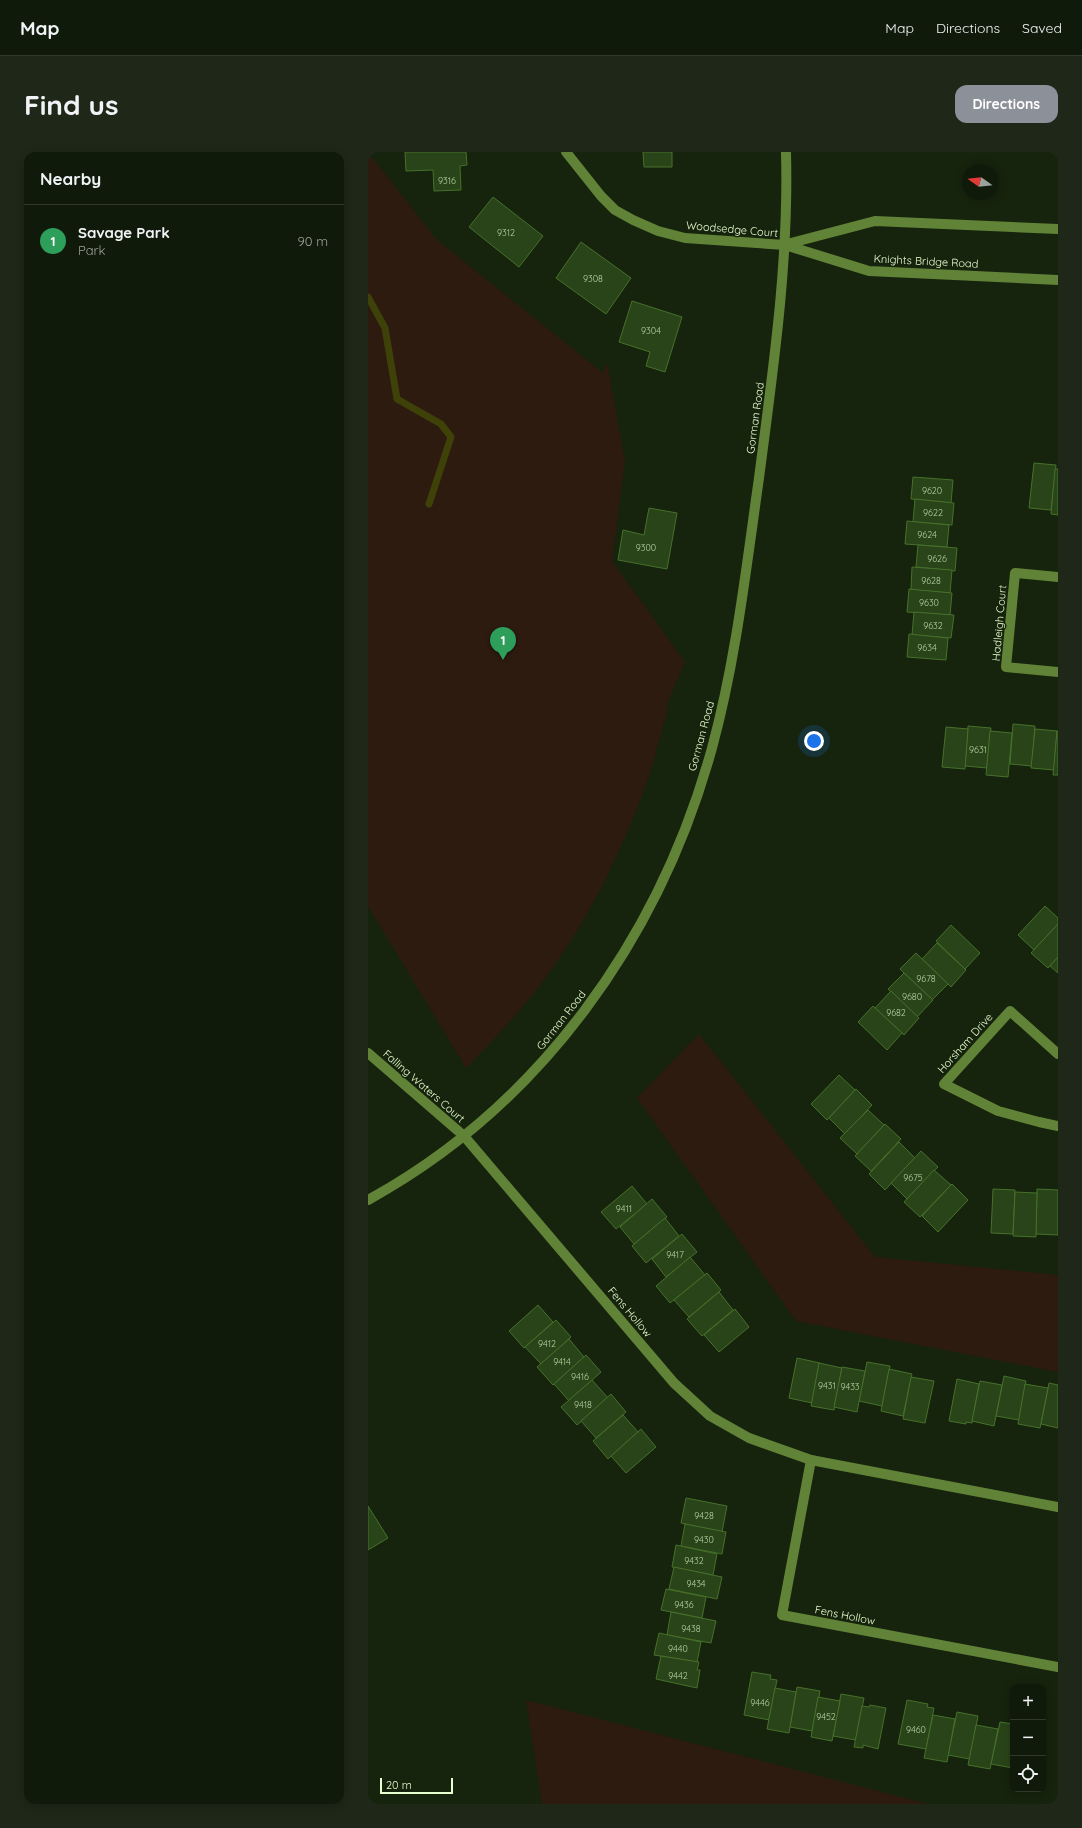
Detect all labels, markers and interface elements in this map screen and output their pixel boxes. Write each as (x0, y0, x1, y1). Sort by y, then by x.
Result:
text: Map (20, 16, 59, 40)
text: Map (885, 19, 914, 37)
text: Directions (936, 19, 1000, 37)
text: Saved (1022, 19, 1062, 37)
button: Directions (955, 85, 1058, 123)
text: Find us (24, 87, 118, 122)
north arrow (962, 164, 998, 200)
text: Nearby (40, 168, 101, 189)
house number: 9316 (438, 175, 456, 186)
street label: Woodsedge Court (685, 218, 779, 240)
text: Savage Park (78, 223, 170, 242)
house number: 9312 (497, 227, 515, 238)
text: 1 (50, 233, 56, 249)
text: 90 m (298, 233, 328, 249)
text: Park (78, 242, 106, 258)
street label: Knights Bridge Road (873, 251, 979, 271)
house number: 9308 (583, 273, 603, 284)
house number: 9304 (641, 325, 661, 336)
street label: Gorman Road (743, 381, 767, 455)
house number: 9620 (922, 485, 942, 496)
house number: 9622 (923, 507, 943, 518)
house number: 9624 (917, 529, 937, 540)
house number: 9300 (636, 542, 656, 553)
house number: 9626 (927, 553, 947, 564)
house number: 9628 (921, 575, 941, 586)
street label: Hadleigh Court (989, 584, 1009, 662)
house number: 9630 (919, 597, 939, 608)
house number: 9632 (923, 620, 943, 631)
pin: 1 (490, 627, 516, 660)
house number: 9634 (917, 642, 937, 653)
street label: Gorman Road (685, 699, 717, 773)
your location (804, 731, 824, 751)
house number: 9631 (969, 744, 987, 755)
house number: 9678 (916, 973, 936, 984)
street label: Gorman Road (533, 987, 589, 1053)
house number: 9680 (902, 991, 922, 1002)
house number: 9682 (886, 1007, 906, 1018)
street label: Horsham Drive (934, 1010, 996, 1076)
street label: Falling Waters Court (380, 1047, 468, 1126)
house number: 9675 (903, 1172, 923, 1183)
house number: 9411 (616, 1203, 632, 1214)
house number: 9417 (666, 1249, 684, 1260)
street label: Fens Hollow (605, 1284, 655, 1340)
house number: 9412 (538, 1338, 556, 1349)
house number: 9414 (553, 1356, 571, 1367)
house number: 9416 (571, 1371, 589, 1382)
house number: 9431 (818, 1380, 836, 1391)
house number: 9433 (840, 1381, 860, 1392)
house number: 9418 (574, 1399, 592, 1410)
house number: 9428 (694, 1510, 714, 1521)
house number: 9430 (694, 1534, 714, 1545)
house number: 9432 (684, 1555, 704, 1566)
house number: 9434 (686, 1578, 706, 1589)
house number: 9436 (674, 1599, 694, 1610)
street label: Fens Hollow (814, 1602, 876, 1628)
house number: 9438 (681, 1623, 701, 1634)
house number: 9440 (668, 1643, 688, 1654)
house number: 9442 (668, 1670, 688, 1681)
map controls (1010, 1684, 1046, 1792)
button: + (1010, 1684, 1046, 1720)
house number: 9446 (750, 1697, 770, 1708)
house number: 9452 (816, 1711, 836, 1722)
button: − (1010, 1720, 1046, 1756)
house number: 9460 (906, 1724, 926, 1735)
button: locate (1010, 1756, 1046, 1792)
scale bar (380, 1776, 453, 1795)
text: 20 m (386, 1778, 412, 1792)

